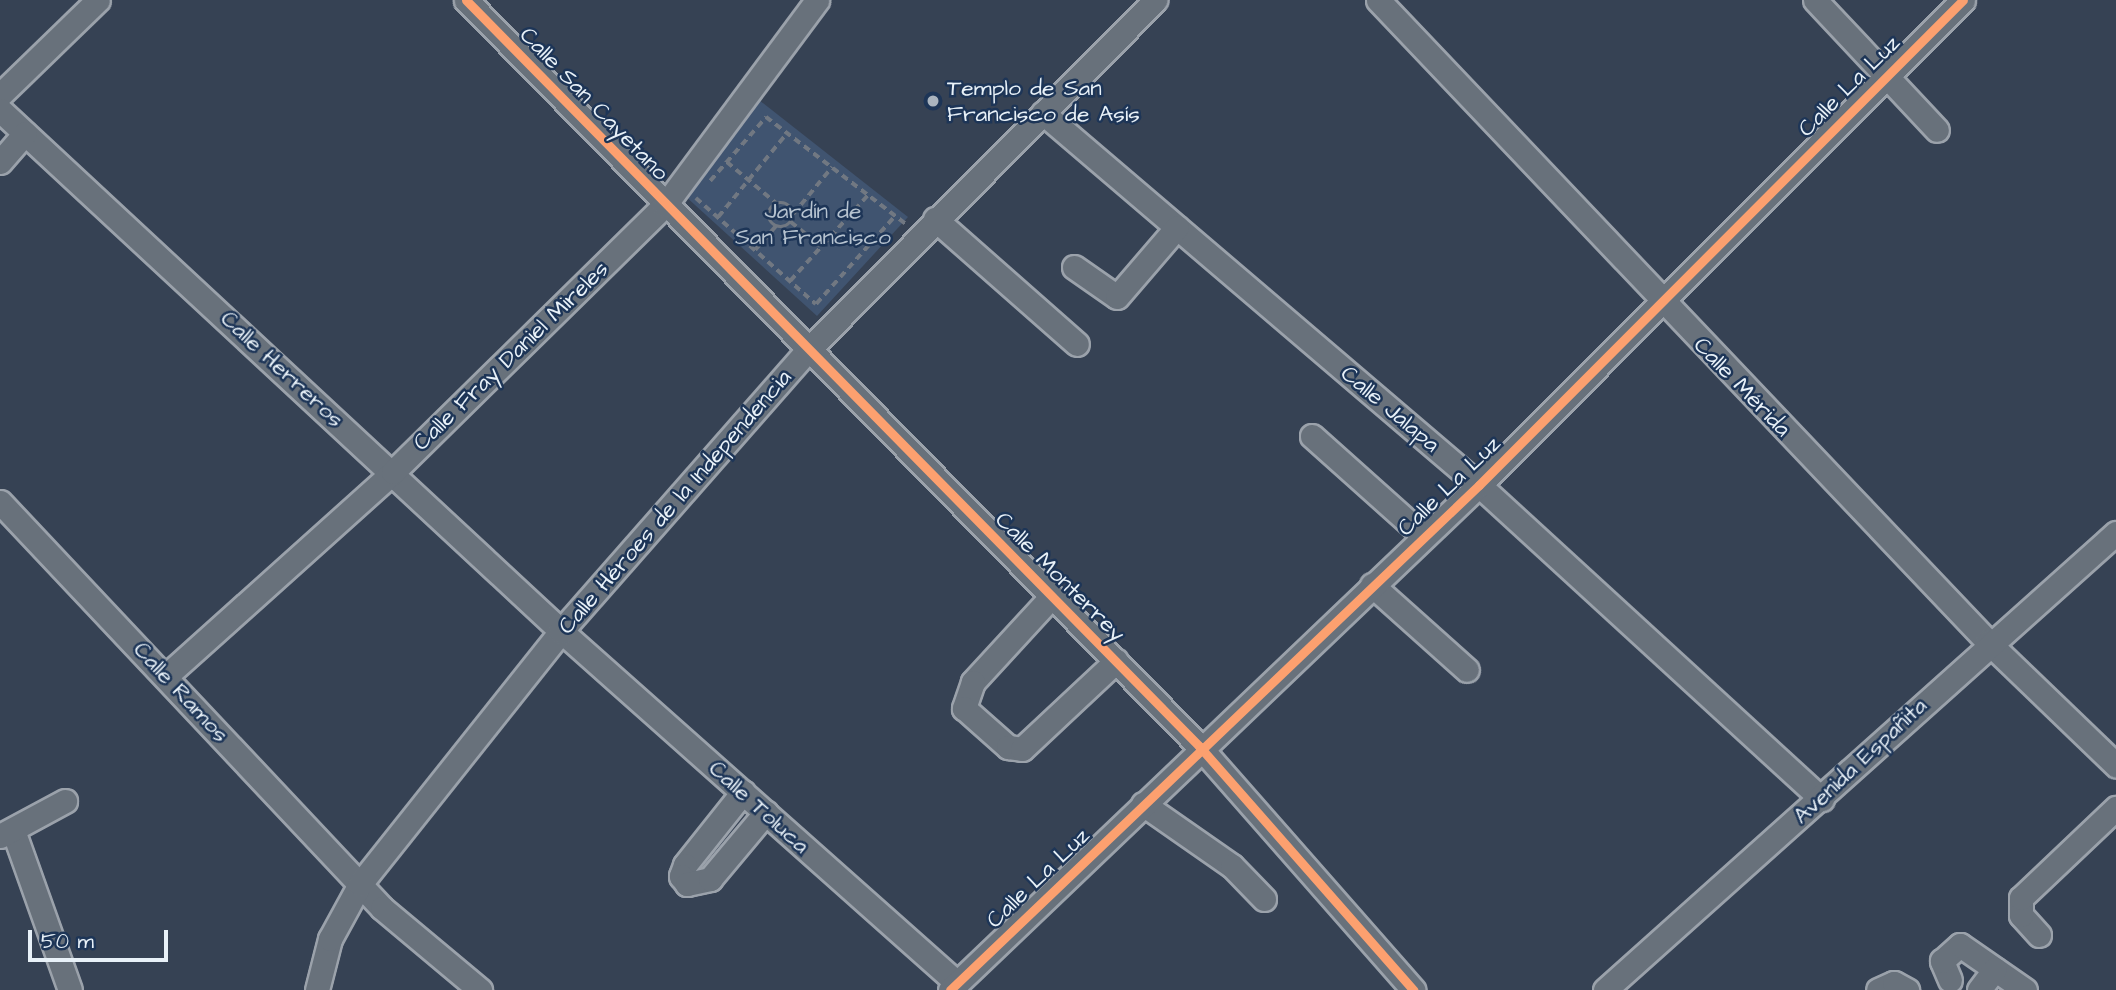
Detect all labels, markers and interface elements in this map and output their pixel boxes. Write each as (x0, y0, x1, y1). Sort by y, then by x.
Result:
street label: Calle San Cayetano (514, 22, 674, 186)
street label: Calle La Luz (1792, 29, 1906, 143)
place label: Templo de San Francisco de Asís (947, 74, 1140, 128)
marker: Templo de San Francisco de Asís (925, 93, 941, 109)
park label: Jardín de San Francisco (735, 197, 891, 251)
street label: Calle Fray Daniel Mireles (407, 255, 615, 457)
street label: Calle Herreros (215, 305, 349, 433)
street label: Calle Mérida (1688, 331, 1796, 443)
street label: Calle Jalapa (1335, 360, 1445, 458)
street label: Calle Héroes de la Independencia (553, 364, 797, 640)
street label: Calle La Luz (1392, 430, 1506, 542)
street label: Calle Monterrey (989, 506, 1131, 648)
street label: Calle Ramos (127, 636, 235, 748)
street label: Avenida Españita (1788, 692, 1932, 830)
street label: Calle Toluca (703, 755, 815, 859)
street label: Calle La Luz (981, 822, 1095, 934)
scale bar (32, 916, 172, 960)
text: 50 m (41, 927, 94, 956)

